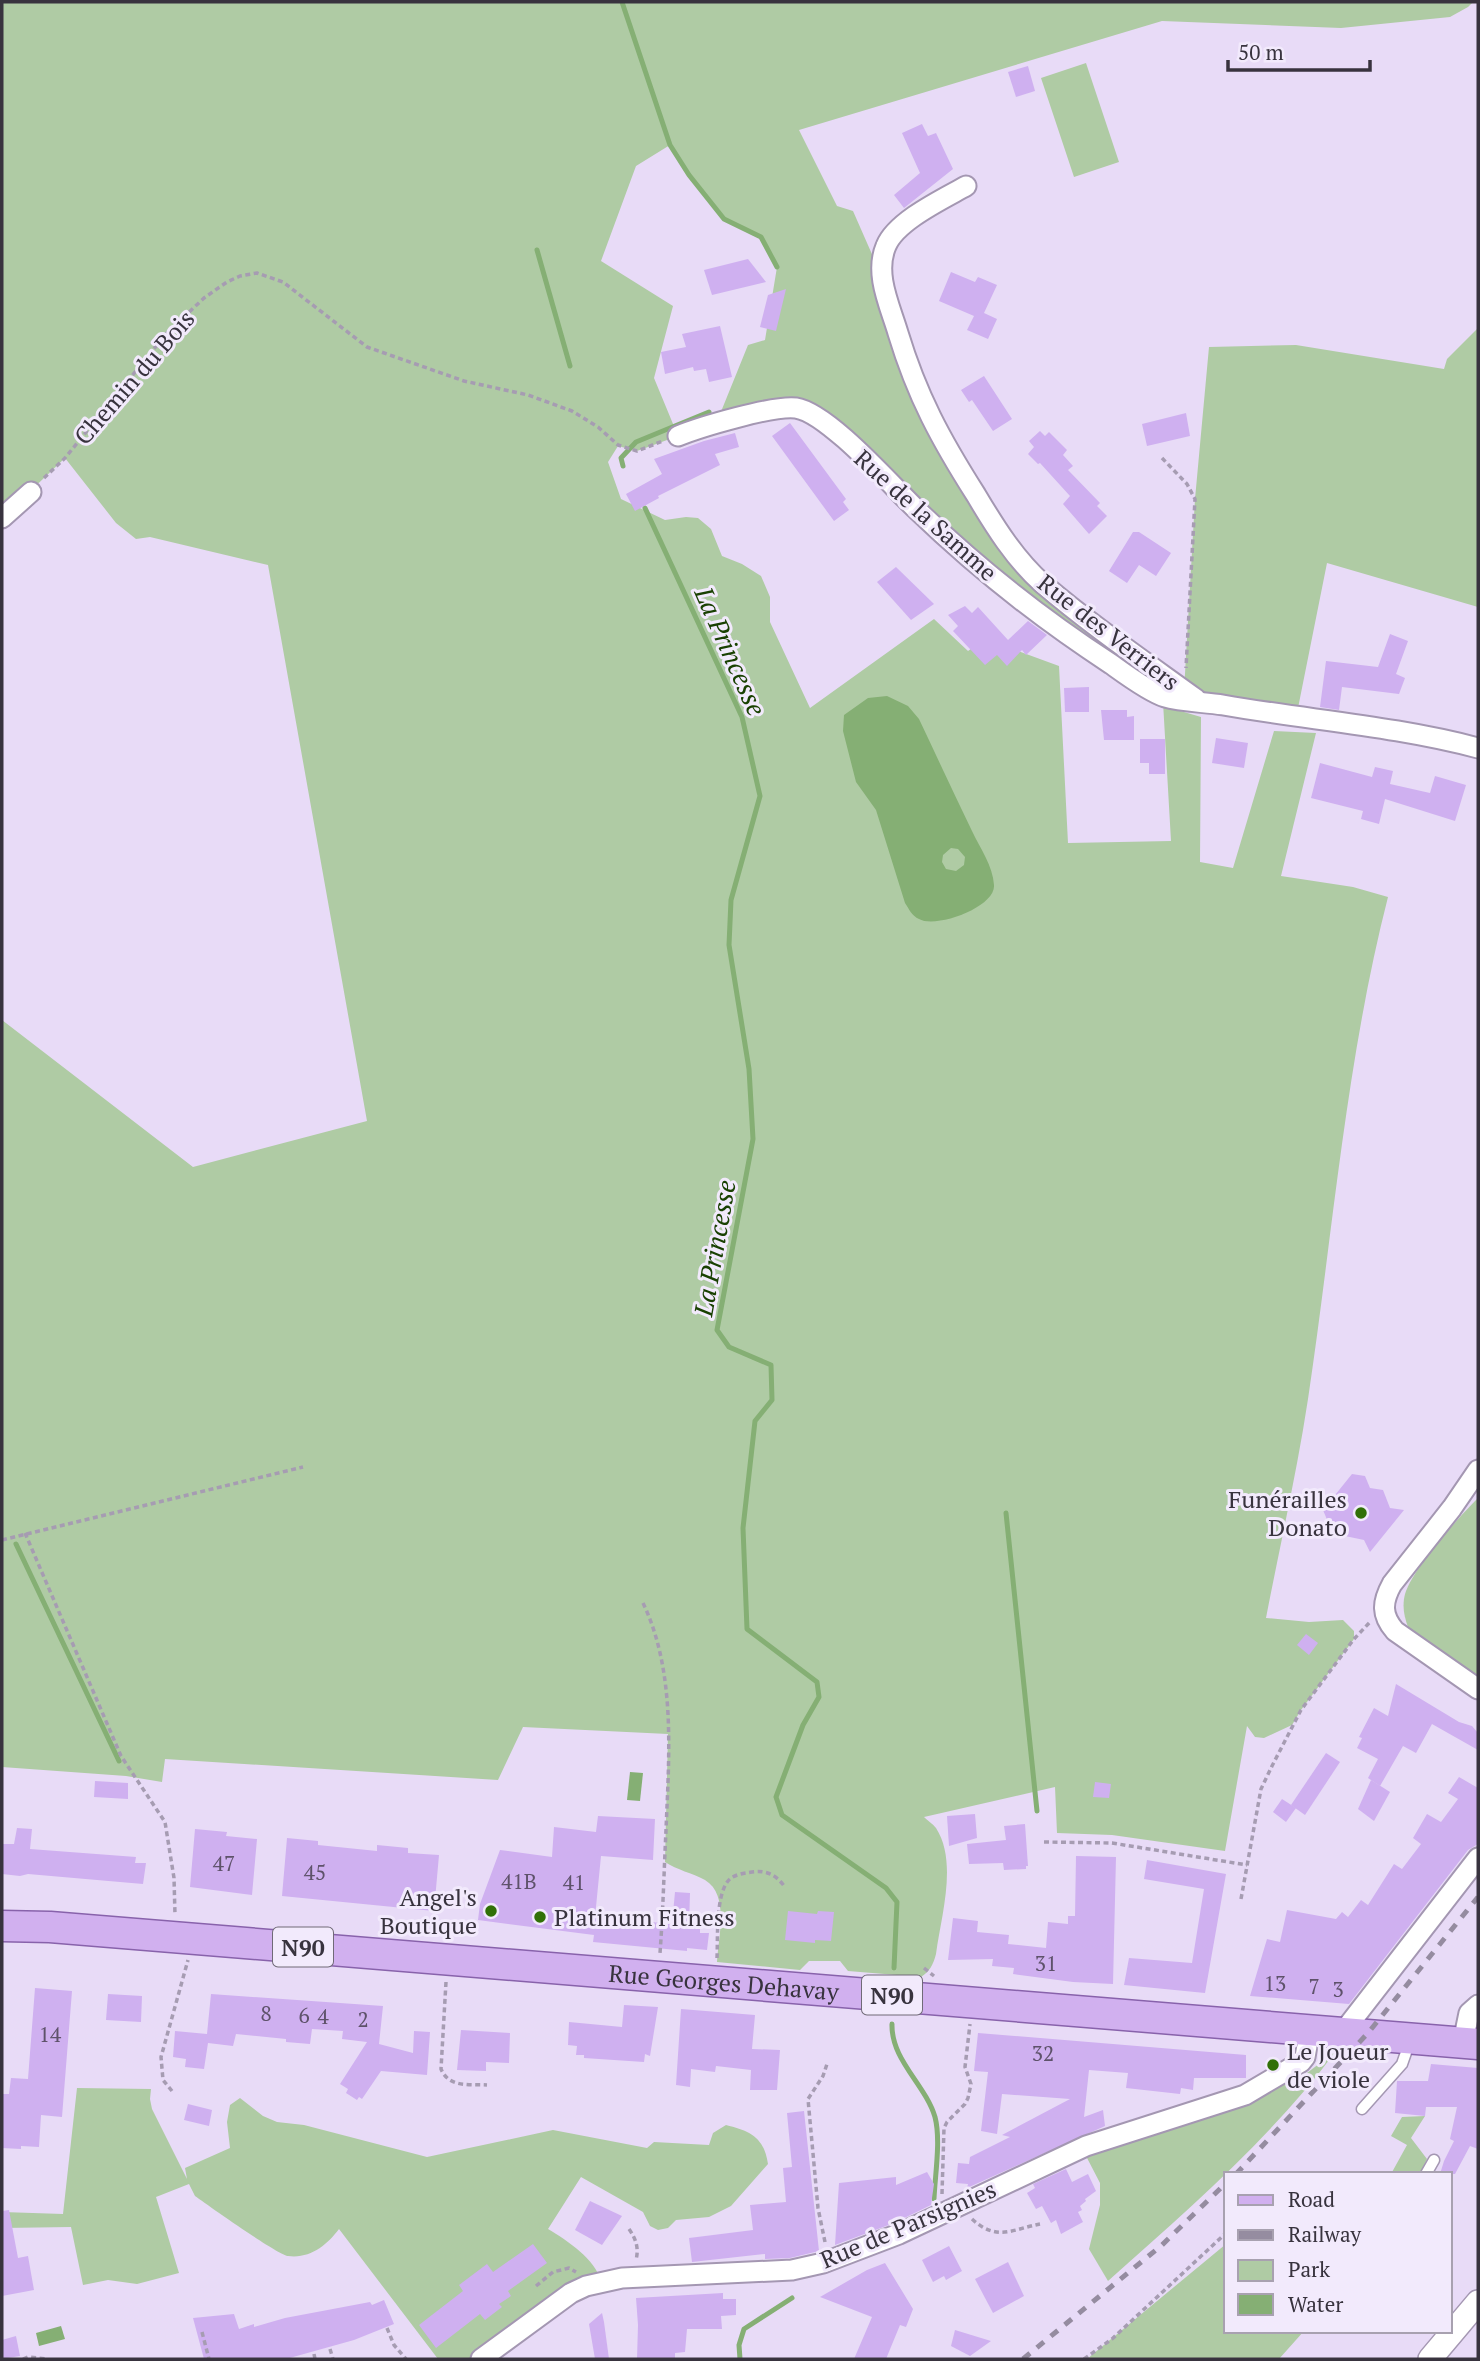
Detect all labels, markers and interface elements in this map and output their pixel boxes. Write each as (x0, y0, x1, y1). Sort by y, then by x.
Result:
scale bar (1228, 28, 1370, 72)
text: 50 m (1238, 38, 1284, 66)
street label: Chemin du Bois (67, 303, 201, 451)
street label: Rue de la Samme (848, 442, 1004, 588)
street label: Rue des Verriers (1032, 567, 1186, 697)
water label: La Princesse (687, 580, 775, 721)
water label: La Princesse (685, 1177, 743, 1320)
place label: Funérailles Donato (1228, 1483, 1347, 1543)
marker: Funérailles Donato (1353, 1505, 1369, 1521)
house number: 47 (213, 1849, 235, 1877)
house number: 45 (304, 1858, 326, 1886)
house number: 41B (501, 1867, 537, 1895)
house number: 41 (563, 1868, 585, 1896)
place label: Angel's Boutique (380, 1881, 477, 1941)
place label: Platinum Fitness (554, 1901, 735, 1933)
marker: Angel's Boutique (483, 1903, 499, 1919)
marker: Platinum Fitness (532, 1909, 548, 1925)
road number: N90 (273, 1928, 333, 1966)
house number: 31 (1035, 1949, 1057, 1977)
street label: Rue Georges Dehavay (607, 1957, 841, 2008)
house number: 13 (1264, 1969, 1286, 1997)
house number: 7 (1308, 1972, 1320, 2000)
house number: 3 (1332, 1975, 1344, 2003)
road number: N90 (862, 1976, 922, 2014)
house number: 8 (260, 1999, 272, 2027)
house number: 6 (298, 2001, 310, 2029)
house number: 4 (317, 2002, 329, 2030)
house number: 2 (357, 2005, 369, 2033)
house number: 14 (39, 2020, 62, 2048)
place label: Le Joueur de viole (1287, 2035, 1389, 2095)
house number: 32 (1032, 2039, 1054, 2067)
marker: Le Joueur de viole (1265, 2057, 1281, 2073)
legend (1224, 2172, 1452, 2333)
street label: Rue de Parsignies (815, 2173, 1001, 2275)
text: Road (1288, 2185, 1335, 2213)
text: Railway (1288, 2220, 1362, 2248)
text: Park (1288, 2255, 1330, 2283)
text: Water (1288, 2290, 1343, 2318)

